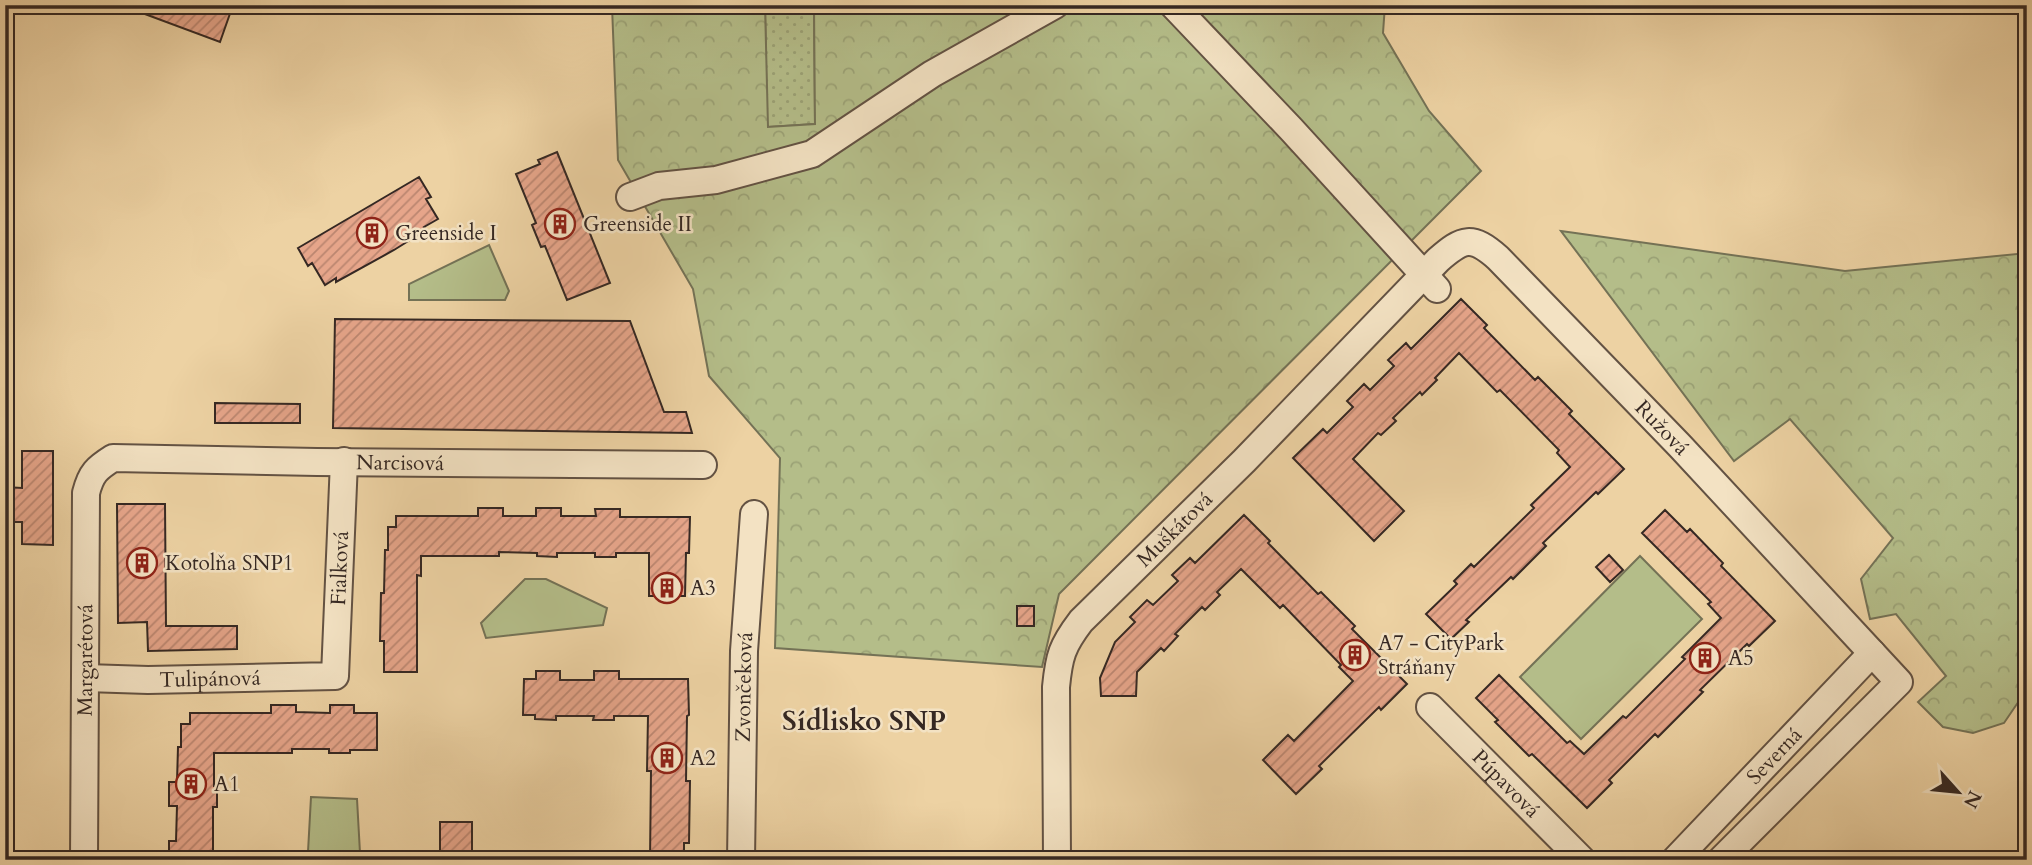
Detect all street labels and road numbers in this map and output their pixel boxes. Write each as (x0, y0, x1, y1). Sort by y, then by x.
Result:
street label: Ružová (1628, 394, 1695, 462)
street label: Narcisová (356, 448, 444, 478)
street label: Muškátová (1130, 485, 1219, 574)
street label: Fialková (324, 530, 356, 606)
street label: Margarétová (71, 604, 100, 716)
street label: Zvončeková (729, 631, 760, 742)
street label: Tulipánová (159, 664, 261, 695)
street label: Severná (1740, 721, 1809, 791)
street label: Púpavová (1465, 743, 1546, 825)

